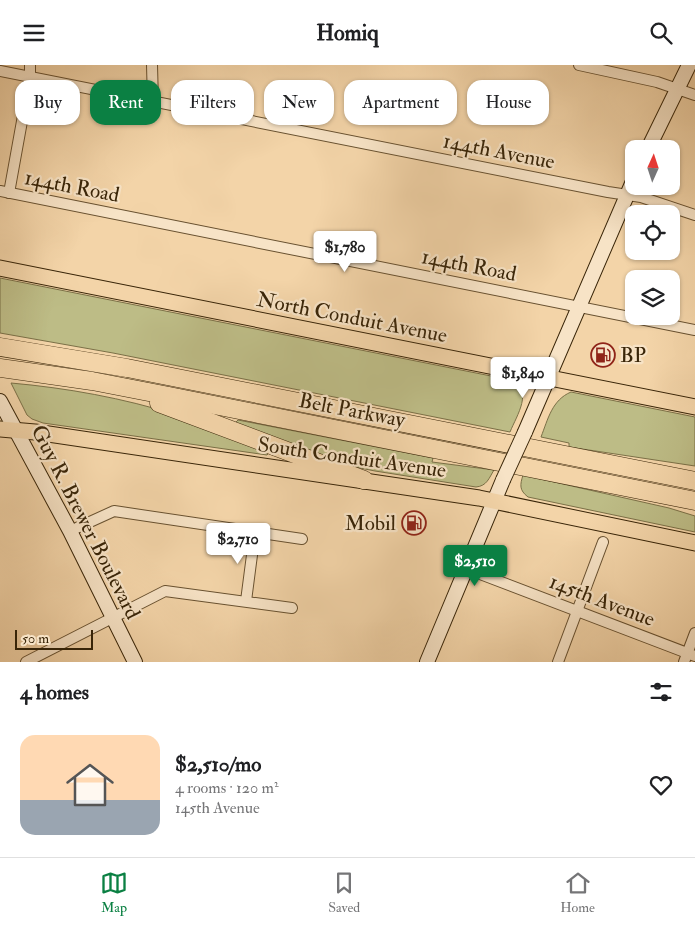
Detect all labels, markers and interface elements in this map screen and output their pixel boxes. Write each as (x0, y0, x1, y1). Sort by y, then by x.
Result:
icon: menu (20, 19, 48, 47)
text: Homiq (316, 19, 379, 47)
icon: search (647, 19, 675, 47)
chip: Buy (15, 80, 80, 125)
chip: Rent (90, 80, 161, 125)
chip: Filters (171, 80, 254, 125)
chip: New (264, 80, 334, 125)
chip: Apartment (344, 80, 457, 125)
chip: House (467, 80, 549, 125)
street label: 144th Avenue (441, 127, 557, 176)
north arrow (625, 140, 680, 195)
map controls (625, 140, 680, 325)
street label: 144th Road (22, 164, 122, 209)
button: locate (625, 205, 680, 260)
pin: $1,780 (304, 231, 386, 273)
text: $1,780 (324, 237, 366, 257)
street label: 144th Road (419, 243, 519, 288)
button: layers (625, 270, 680, 325)
street label: North Conduit Avenue (254, 286, 450, 349)
fuel station icon: BP (590, 342, 616, 368)
place label: BP (620, 342, 646, 369)
pin: $1,840 (482, 357, 564, 399)
text: $1,840 (502, 363, 544, 383)
street label: Belt Parkway (297, 387, 408, 434)
street label: Guy R. Brewer Boulevard (25, 420, 147, 625)
street label: South Conduit Avenue (256, 431, 448, 484)
place label: Mobil (345, 510, 397, 537)
fuel station icon: Mobil (401, 510, 427, 536)
pin: $2,710 (197, 523, 279, 565)
text: $2,710 (217, 529, 259, 549)
pin: $2,510 (434, 545, 516, 587)
text: $2,510 (454, 551, 496, 571)
street label: 145th Avenue (545, 568, 659, 633)
scale bar (15, 627, 92, 650)
text: 50 m (22, 630, 49, 647)
icon: filters (647, 678, 675, 706)
text: 4 homes (20, 679, 89, 706)
text: $2,510/mo (175, 751, 261, 778)
icon: home (60, 755, 120, 815)
icon: heart (647, 771, 675, 799)
text: 4 rooms · 120 m² (175, 778, 278, 798)
text: 145th Avenue (175, 798, 260, 818)
tab: Map (100, 869, 128, 916)
tab: Saved (328, 869, 360, 916)
tab: Home (560, 869, 595, 916)

